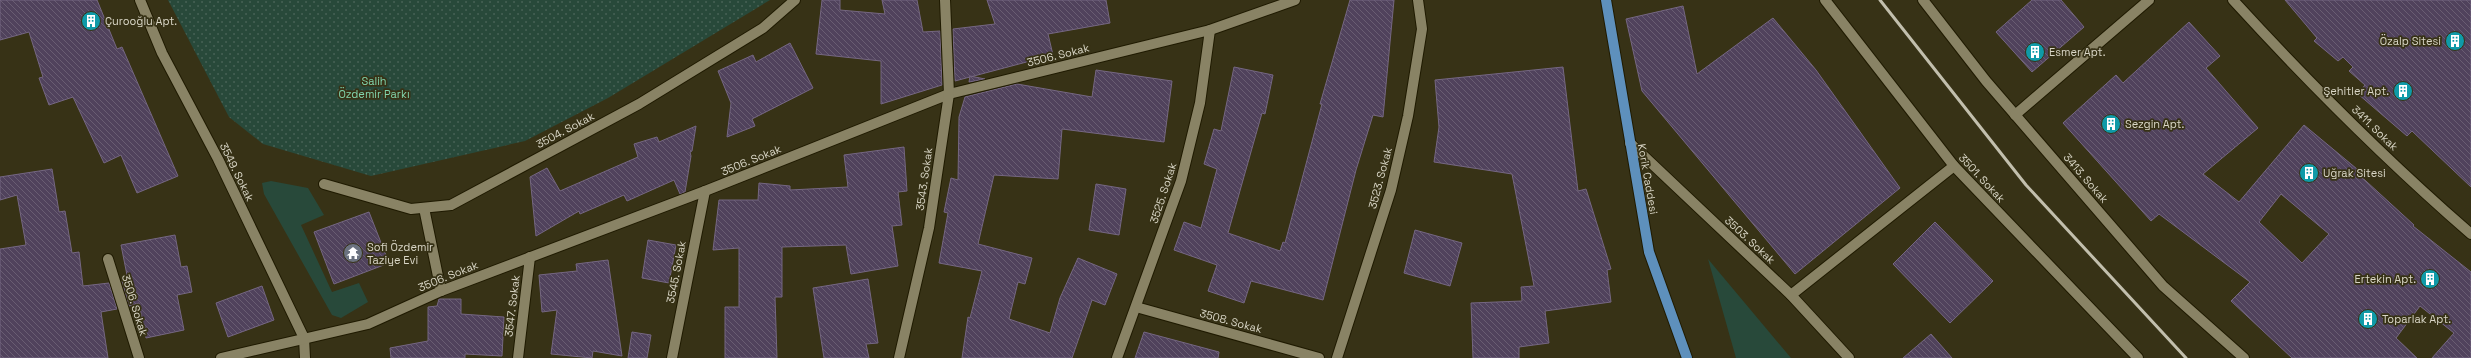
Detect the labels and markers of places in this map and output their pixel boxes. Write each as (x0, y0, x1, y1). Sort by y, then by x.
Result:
building icon: Çurooğlu Apt. (80, 10, 102, 32)
place label: Çurooğlu Apt. (105, 14, 177, 28)
building icon: Özalp Sitesi (2444, 30, 2466, 52)
place label: Özalp Sitesi (2380, 33, 2441, 48)
building icon: Esmer Apt. (2024, 41, 2046, 63)
place label: Esmer Apt. (2049, 45, 2106, 59)
building icon: Şehitler Apt. (2392, 80, 2414, 102)
place label: Şehitler Apt. (2324, 84, 2389, 98)
building icon: Sezgin Apt. (2100, 113, 2122, 135)
place label: Sezgin Apt. (2125, 117, 2185, 131)
building icon: Uğrak Sitesi (2298, 162, 2320, 184)
place label: Uğrak Sitesi (2323, 166, 2386, 180)
place label: Sofi Özdemir Taziye Evi (367, 239, 433, 267)
temple icon: Sofi Özdemir Taziye Evi (342, 242, 364, 264)
building icon: Ertekin Apt. (2419, 268, 2441, 290)
place label: Ertekin Apt. (2355, 272, 2416, 286)
building icon: Toparlak Apt. (2357, 308, 2379, 330)
place label: Toparlak Apt. (2382, 312, 2451, 326)

